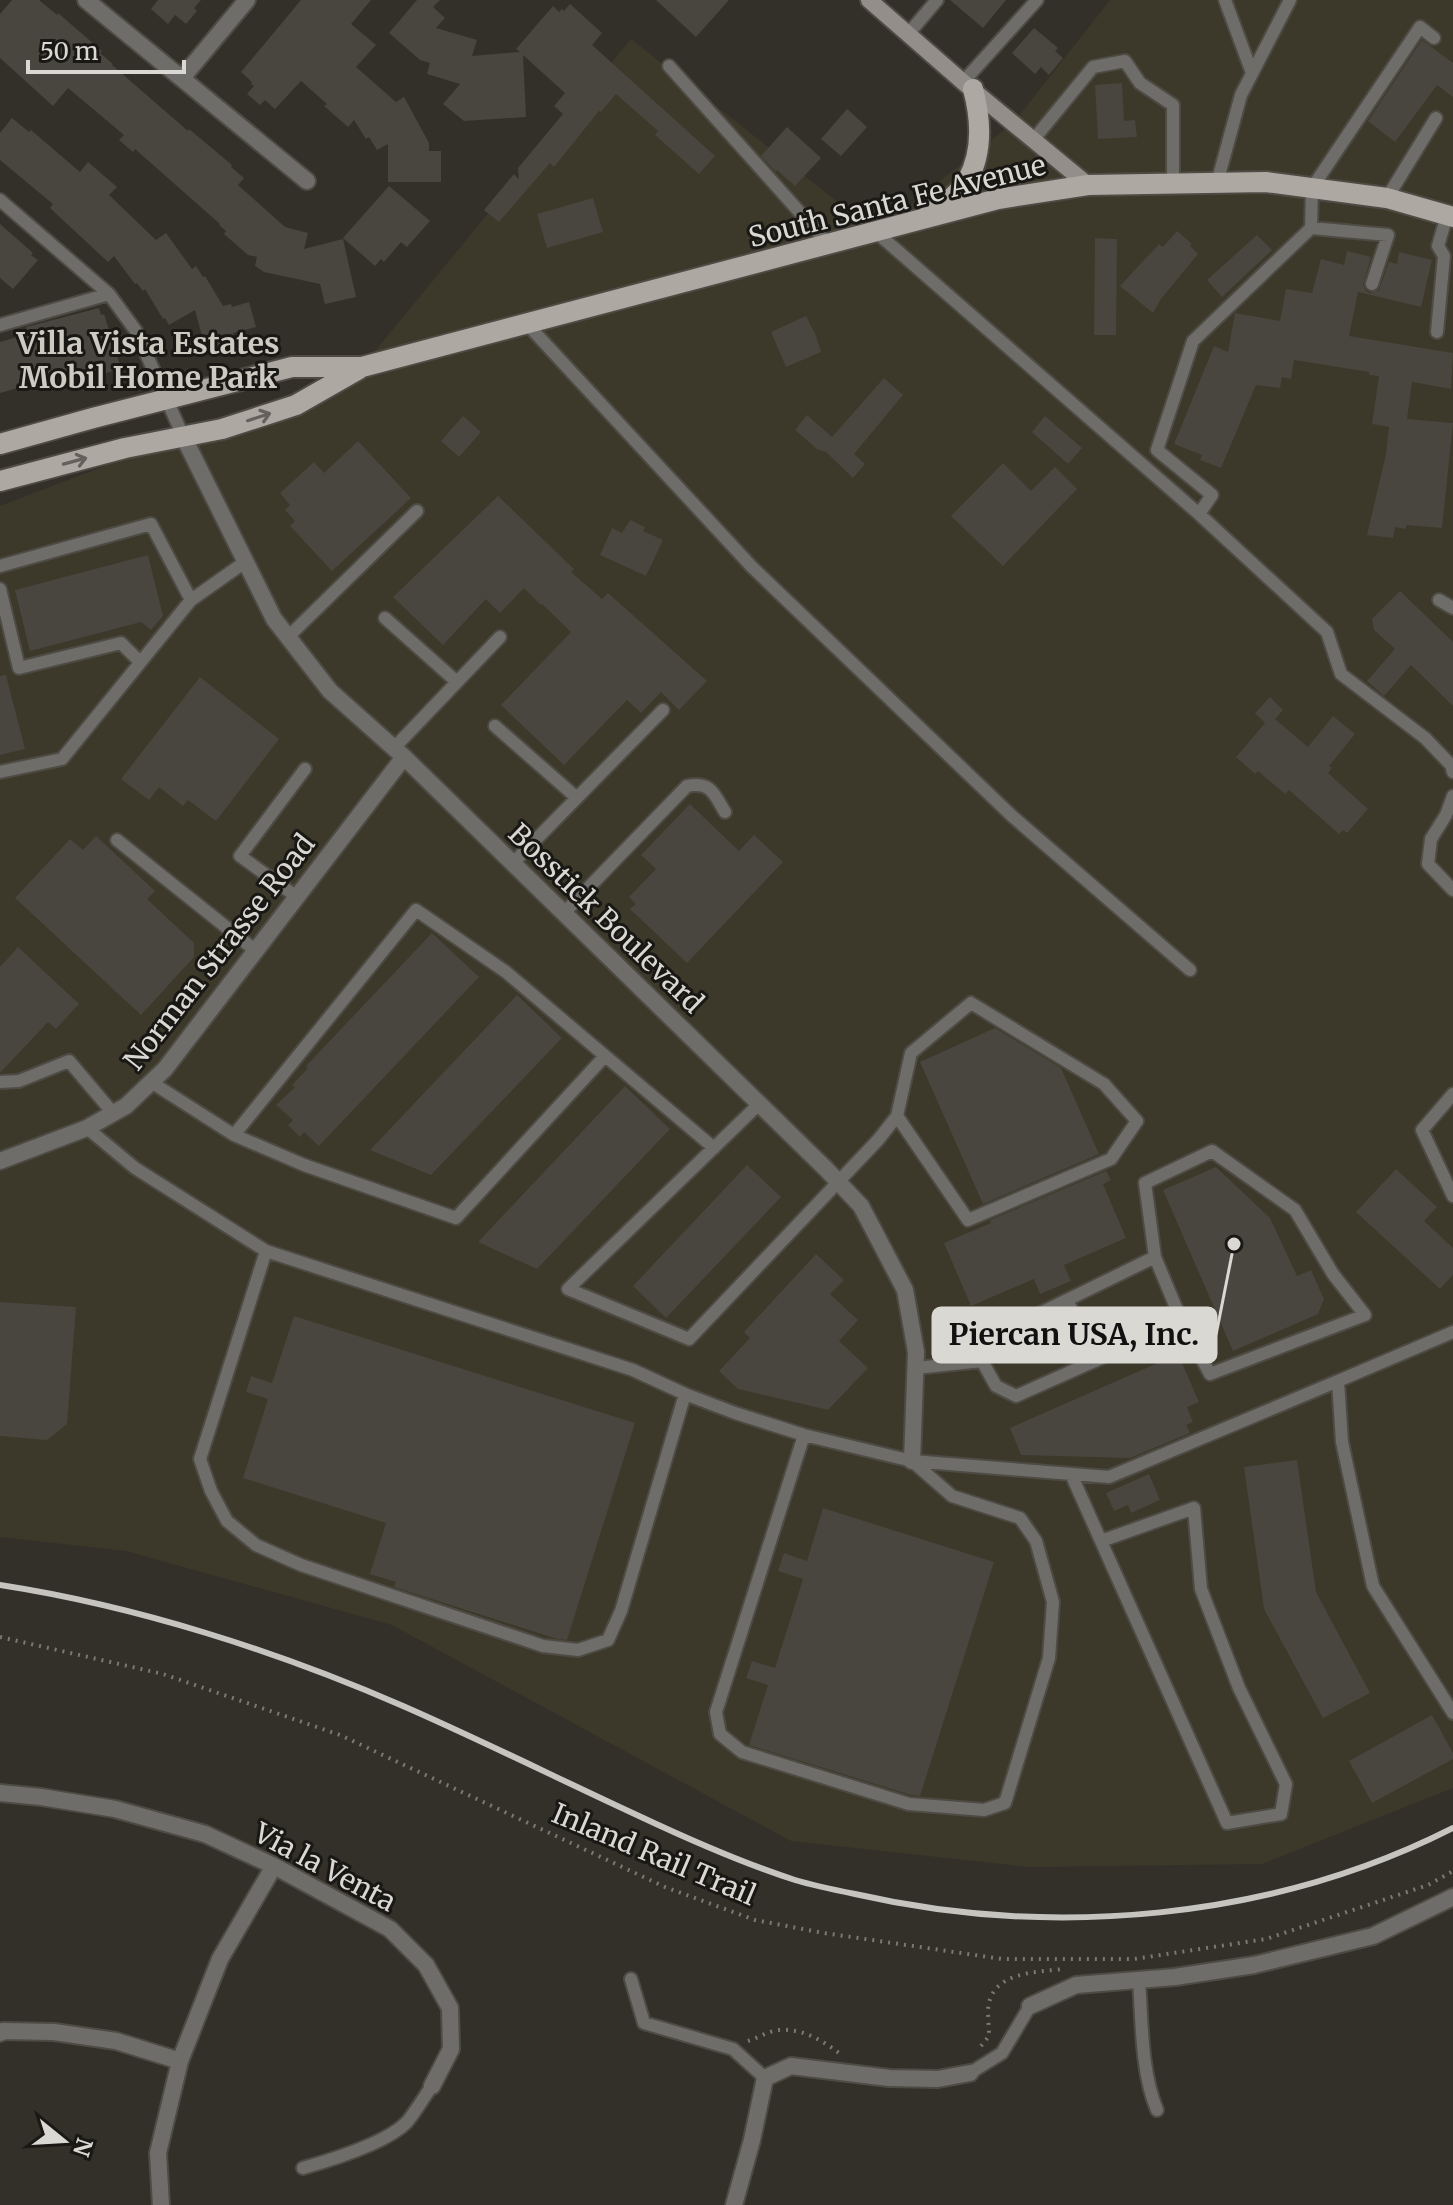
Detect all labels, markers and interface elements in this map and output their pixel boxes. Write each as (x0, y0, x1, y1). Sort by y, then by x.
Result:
scale bar (28, 24, 184, 74)
text: 50 m (40, 36, 99, 67)
street label: South Santa Fe Avenue (745, 147, 1049, 255)
district label: Villa Vista Estates Mobil Home Park (15, 324, 280, 396)
one-way arrow (245, 409, 271, 424)
one-way arrow (62, 453, 88, 468)
street label: Bosstick Boulevard (501, 816, 711, 1020)
street label: Norman Strasse Road (116, 827, 322, 1077)
callout: Piercan USA, Inc. (933, 1308, 1216, 1362)
text: Piercan USA, Inc. (949, 1315, 1199, 1353)
street label: Inland Rail Trail (547, 1795, 762, 1913)
street label: Via la Venta (247, 1814, 402, 1919)
north arrow (24, 2101, 104, 2181)
text: N (67, 2135, 99, 2160)

